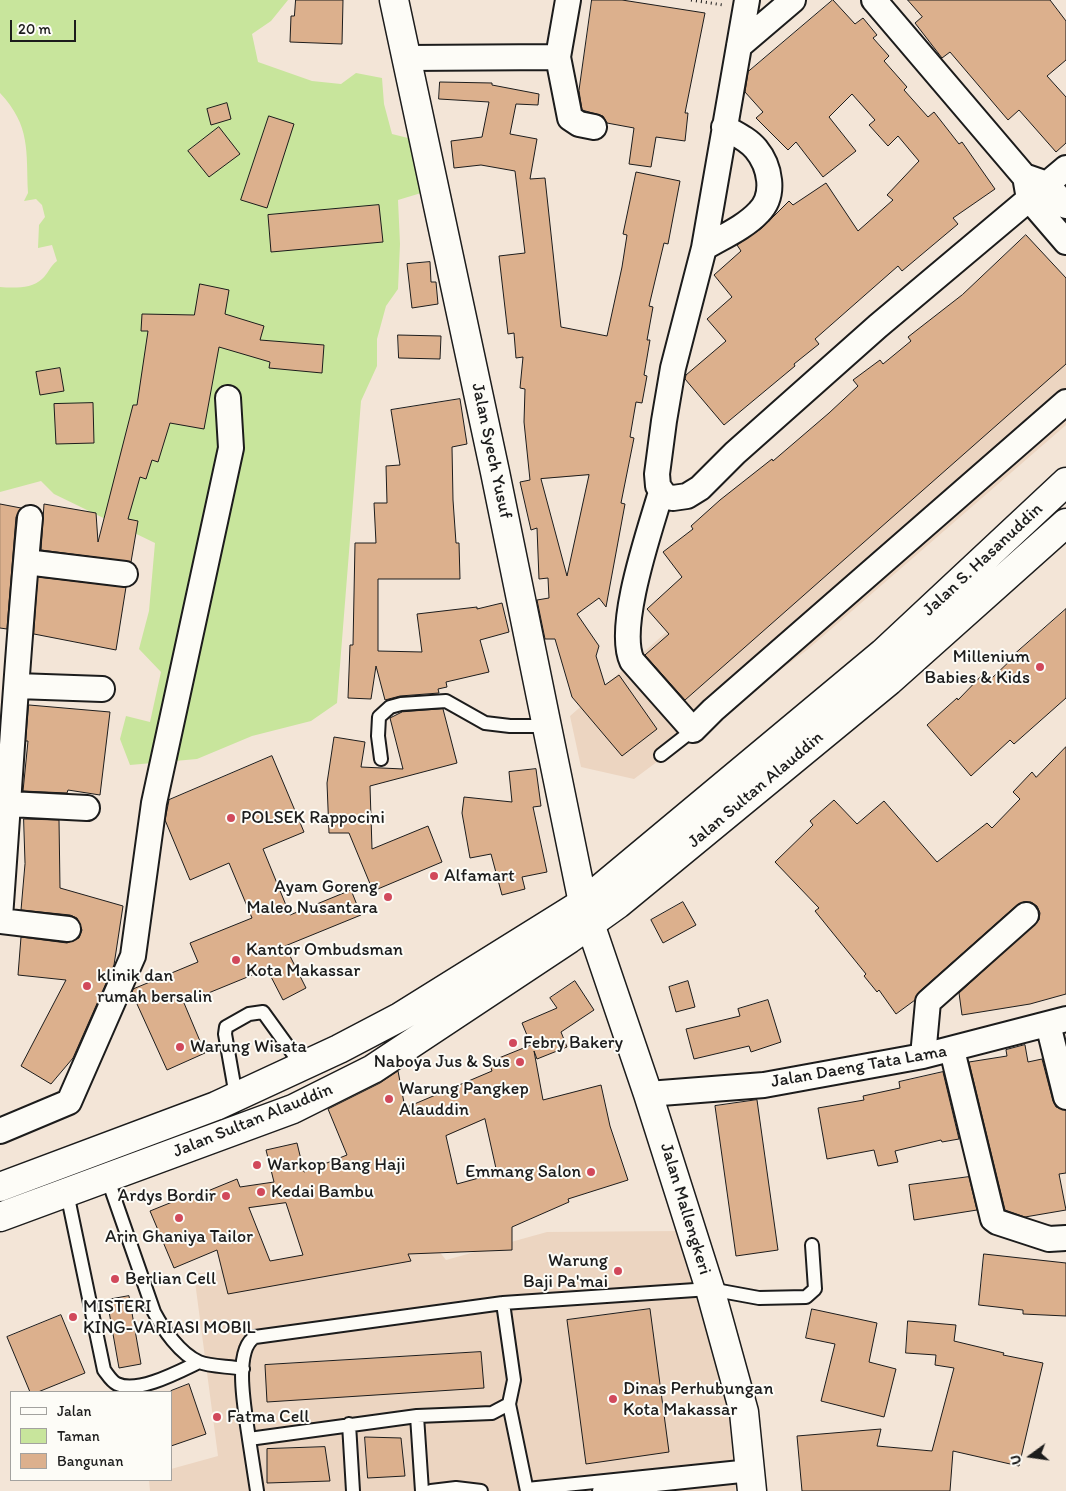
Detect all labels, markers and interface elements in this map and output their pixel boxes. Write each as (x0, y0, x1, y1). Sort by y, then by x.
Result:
scale bar (12, 10, 79, 42)
text: 20 m (18, 20, 51, 38)
street label: Jalan Syech Yusuf (466, 381, 516, 521)
street label: Jalan S. Hasanuddin (919, 499, 1047, 621)
place label: Millenium Babies & Kids (925, 646, 1030, 689)
marker: Millenium Babies & Kids (1034, 661, 1046, 673)
street label: Jalan Sultan Alauddin (684, 727, 828, 853)
place label: POLSEK Rappocini (241, 807, 385, 829)
marker: POLSEK Rappocini (225, 812, 237, 824)
place label: Alfamart (444, 865, 515, 887)
marker: Alfamart (428, 870, 440, 882)
place label: Ayam Goreng Maleo Nusantara (246, 876, 378, 919)
marker: Ayam Goreng Maleo Nusantara (382, 891, 394, 903)
place label: Kantor Ombudsman Kota Makassar (246, 939, 403, 982)
marker: Kantor Ombudsman Kota Makassar (230, 954, 242, 966)
place label: klinik dan rumah bersalin (97, 965, 212, 1008)
marker: klinik dan rumah bersalin (81, 980, 93, 992)
place label: Febry Bakery (523, 1032, 623, 1054)
place label: Warung Wisata (190, 1036, 307, 1058)
marker: Febry Bakery (507, 1037, 519, 1049)
marker: Warung Wisata (174, 1041, 186, 1053)
street label: Jalan Daeng Tata Lama (769, 1041, 949, 1093)
place label: Naboya Jus & Sus (374, 1051, 510, 1073)
marker: Naboya Jus & Sus (514, 1056, 526, 1068)
place label: Warung Pangkep Alauddin (399, 1078, 529, 1120)
street label: Jalan Sultan Alauddin (170, 1079, 336, 1163)
marker: Warung Pangkep Alauddin (383, 1093, 395, 1105)
street label: Jalan Mallengkeri (655, 1140, 715, 1278)
place label: Warkop Bang Haji (267, 1154, 405, 1176)
marker: Warkop Bang Haji (251, 1159, 263, 1171)
place label: Emmang Salon (465, 1161, 581, 1183)
marker: Emmang Salon (585, 1166, 597, 1178)
place label: Kedai Bambu (271, 1181, 374, 1203)
place label: Ardys Bordir (118, 1185, 216, 1207)
marker: Kedai Bambu (255, 1186, 267, 1198)
marker: Ardys Bordir (220, 1190, 232, 1202)
marker: Arin Ghaniya Tailor (173, 1212, 185, 1224)
place label: Arin Ghaniya Tailor (105, 1226, 253, 1248)
place label: Warung Baji Pa'mai (523, 1250, 608, 1292)
marker: Warung Baji Pa'mai (612, 1265, 624, 1277)
place label: Berlian Cell (125, 1268, 216, 1290)
marker: Berlian Cell (109, 1273, 121, 1285)
place label: MISTERI KING-VARIASI MOBIL (83, 1296, 256, 1338)
marker: MISTERI KING-VARIASI MOBIL (67, 1311, 79, 1323)
place label: Dinas Perhubungan Kota Makassar (623, 1378, 773, 1420)
legend (10, 1391, 172, 1481)
marker: Dinas Perhubungan Kota Makassar (607, 1393, 619, 1405)
text: Jalan (57, 1402, 91, 1420)
place label: Fatma Cell (227, 1406, 309, 1428)
marker: Fatma Cell (211, 1411, 223, 1423)
text: Taman (57, 1427, 100, 1445)
north arrow (1006, 1431, 1056, 1481)
text: Bangunan (57, 1452, 124, 1470)
text: U (1007, 1453, 1025, 1466)

